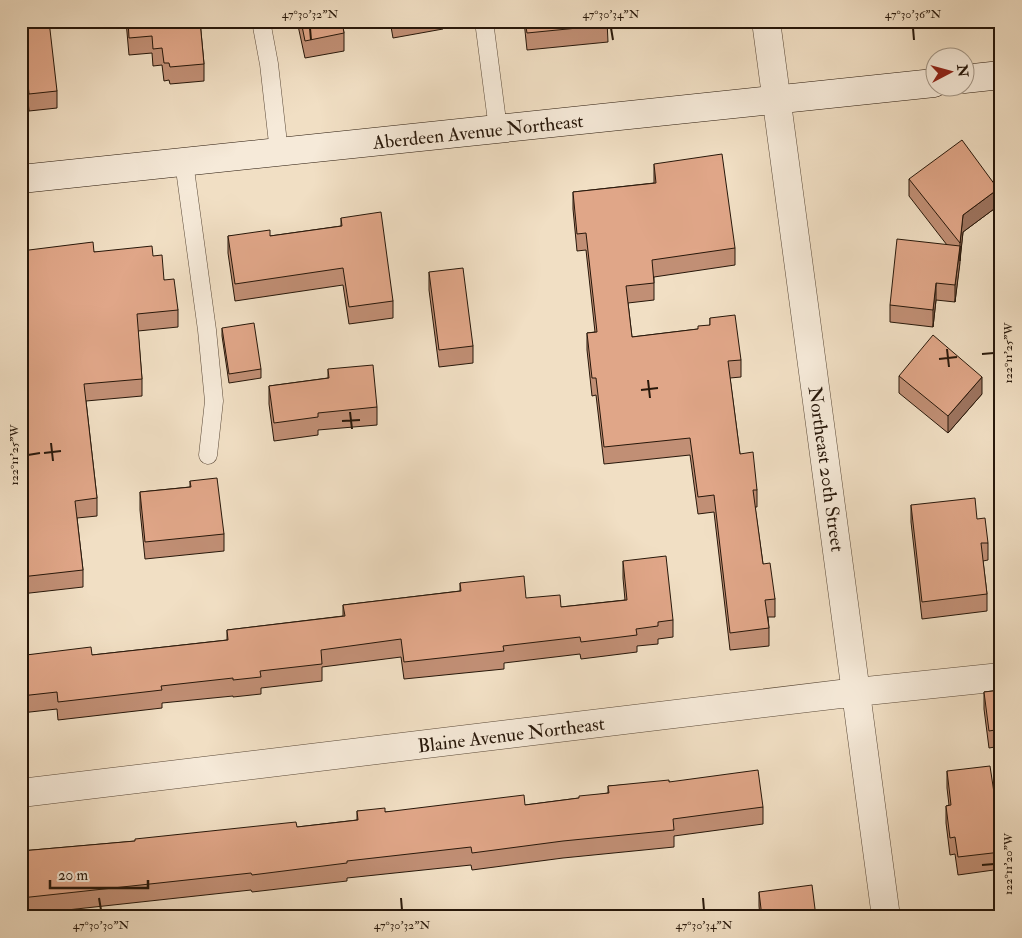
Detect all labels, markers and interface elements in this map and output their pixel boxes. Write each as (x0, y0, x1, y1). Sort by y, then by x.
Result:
text: 47°30'32"N (282, 7, 338, 22)
text: 47°30'34"N (583, 7, 640, 22)
text: 47°30'36"N (885, 7, 941, 22)
north arrow (924, 48, 974, 98)
text: N (953, 63, 972, 78)
street label: Aberdeen Avenue Northeast (371, 109, 585, 155)
text: 122°11'25"W (1001, 322, 1016, 384)
street label: Northeast 20th Street (803, 385, 849, 553)
text: 122°11'25"W (7, 424, 22, 486)
street label: Blaine Avenue Northeast (416, 712, 606, 758)
text: 122°11'20"W (1001, 832, 1016, 895)
scale bar (50, 858, 148, 890)
text: 20 m (58, 866, 88, 885)
text: 47°30'30"N (73, 918, 130, 933)
text: 47°30'32"N (374, 918, 430, 933)
text: 47°30'34"N (676, 918, 733, 933)

